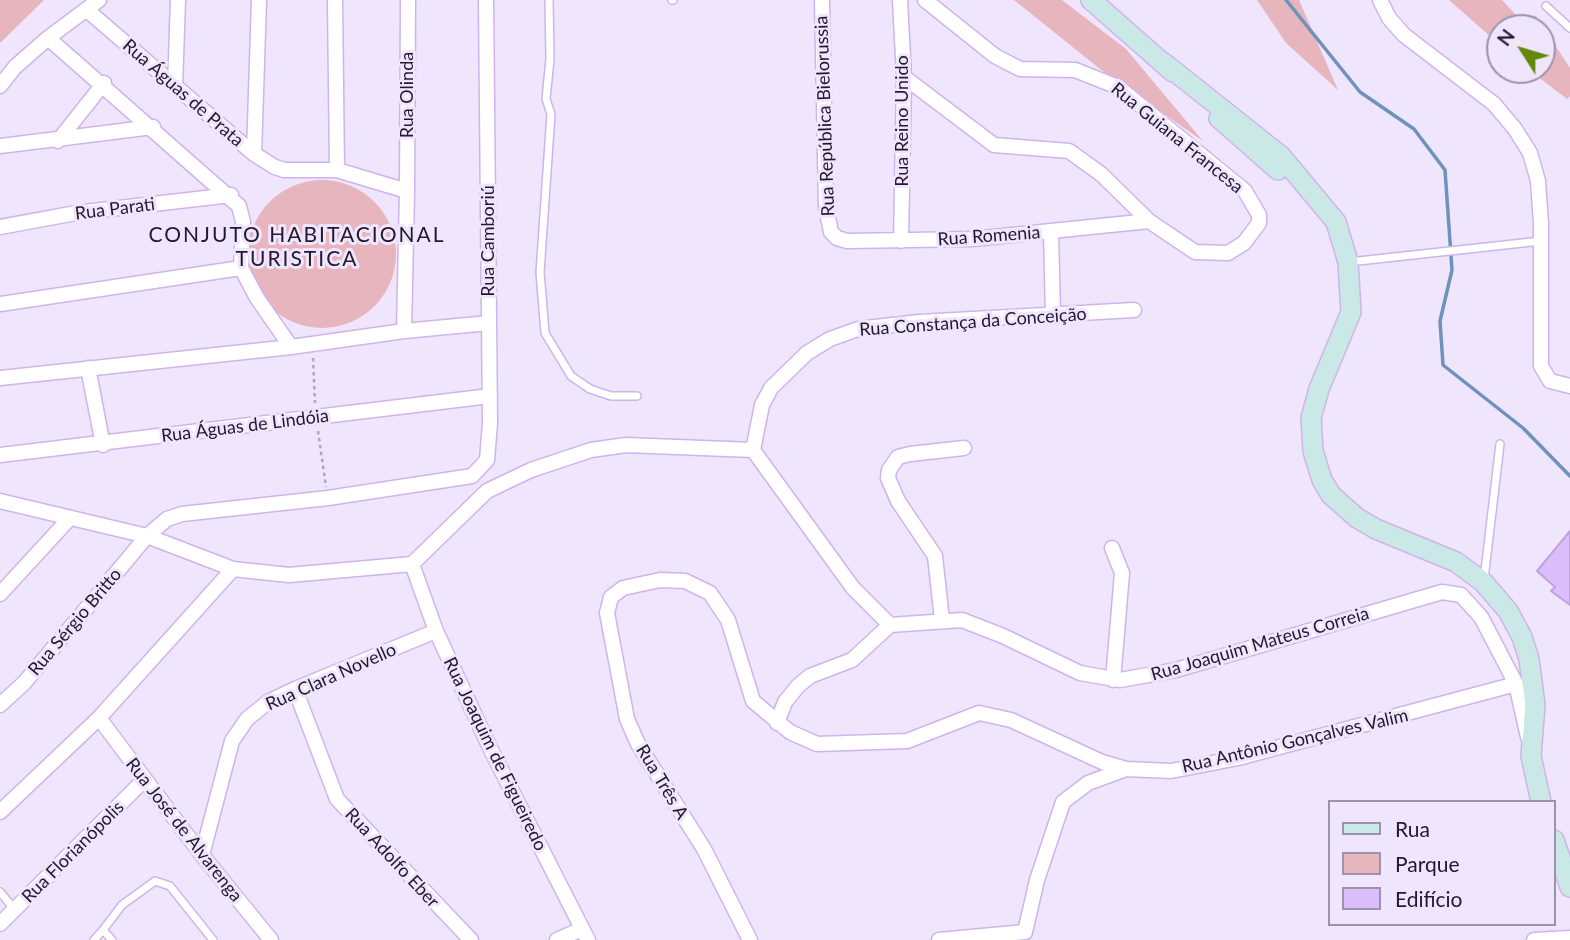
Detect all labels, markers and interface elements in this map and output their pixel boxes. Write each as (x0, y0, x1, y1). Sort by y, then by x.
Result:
north arrow (1486, 14, 1556, 84)
street label: Rua República Bielorussia (811, 15, 839, 217)
text: N (1492, 25, 1519, 50)
street label: Rua Águas de Prata (118, 35, 248, 151)
street label: Rua Olinda (396, 52, 418, 138)
street label: Rua Reino Unido (891, 55, 913, 187)
street label: Rua Guiana Francesa (1107, 78, 1247, 198)
street label: Rua Camboriú (477, 185, 499, 297)
street label: Rua Parati (74, 193, 156, 225)
district label: CONJUTO HABITACIONAL TURISTICA (151, 222, 443, 272)
street label: Rua Romenia (937, 222, 1041, 250)
street label: Rua Constança da Conceição (859, 303, 1087, 341)
street label: Rua Águas de Lindóia (160, 405, 330, 447)
street label: Rua Sérgio Britto (24, 564, 126, 680)
street label: Rua Joaquim Mateus Correia (1148, 602, 1372, 686)
street label: Rua Clara Novello (263, 639, 399, 715)
street label: Rua Joaquim de Figueiredo (439, 654, 551, 854)
street label: Rua Antônio Gonçalves Valim (1180, 704, 1410, 778)
street label: Rua Três A (631, 741, 693, 823)
street label: Rua José de Alvarenga (121, 754, 247, 906)
street label: Rua Florianópolis (17, 796, 129, 908)
legend (1328, 800, 1556, 926)
street label: Rua Adolfo Eber (340, 804, 444, 912)
text: Rua (1395, 816, 1430, 841)
text: Parque (1395, 851, 1460, 876)
text: Edifício (1395, 886, 1462, 911)

